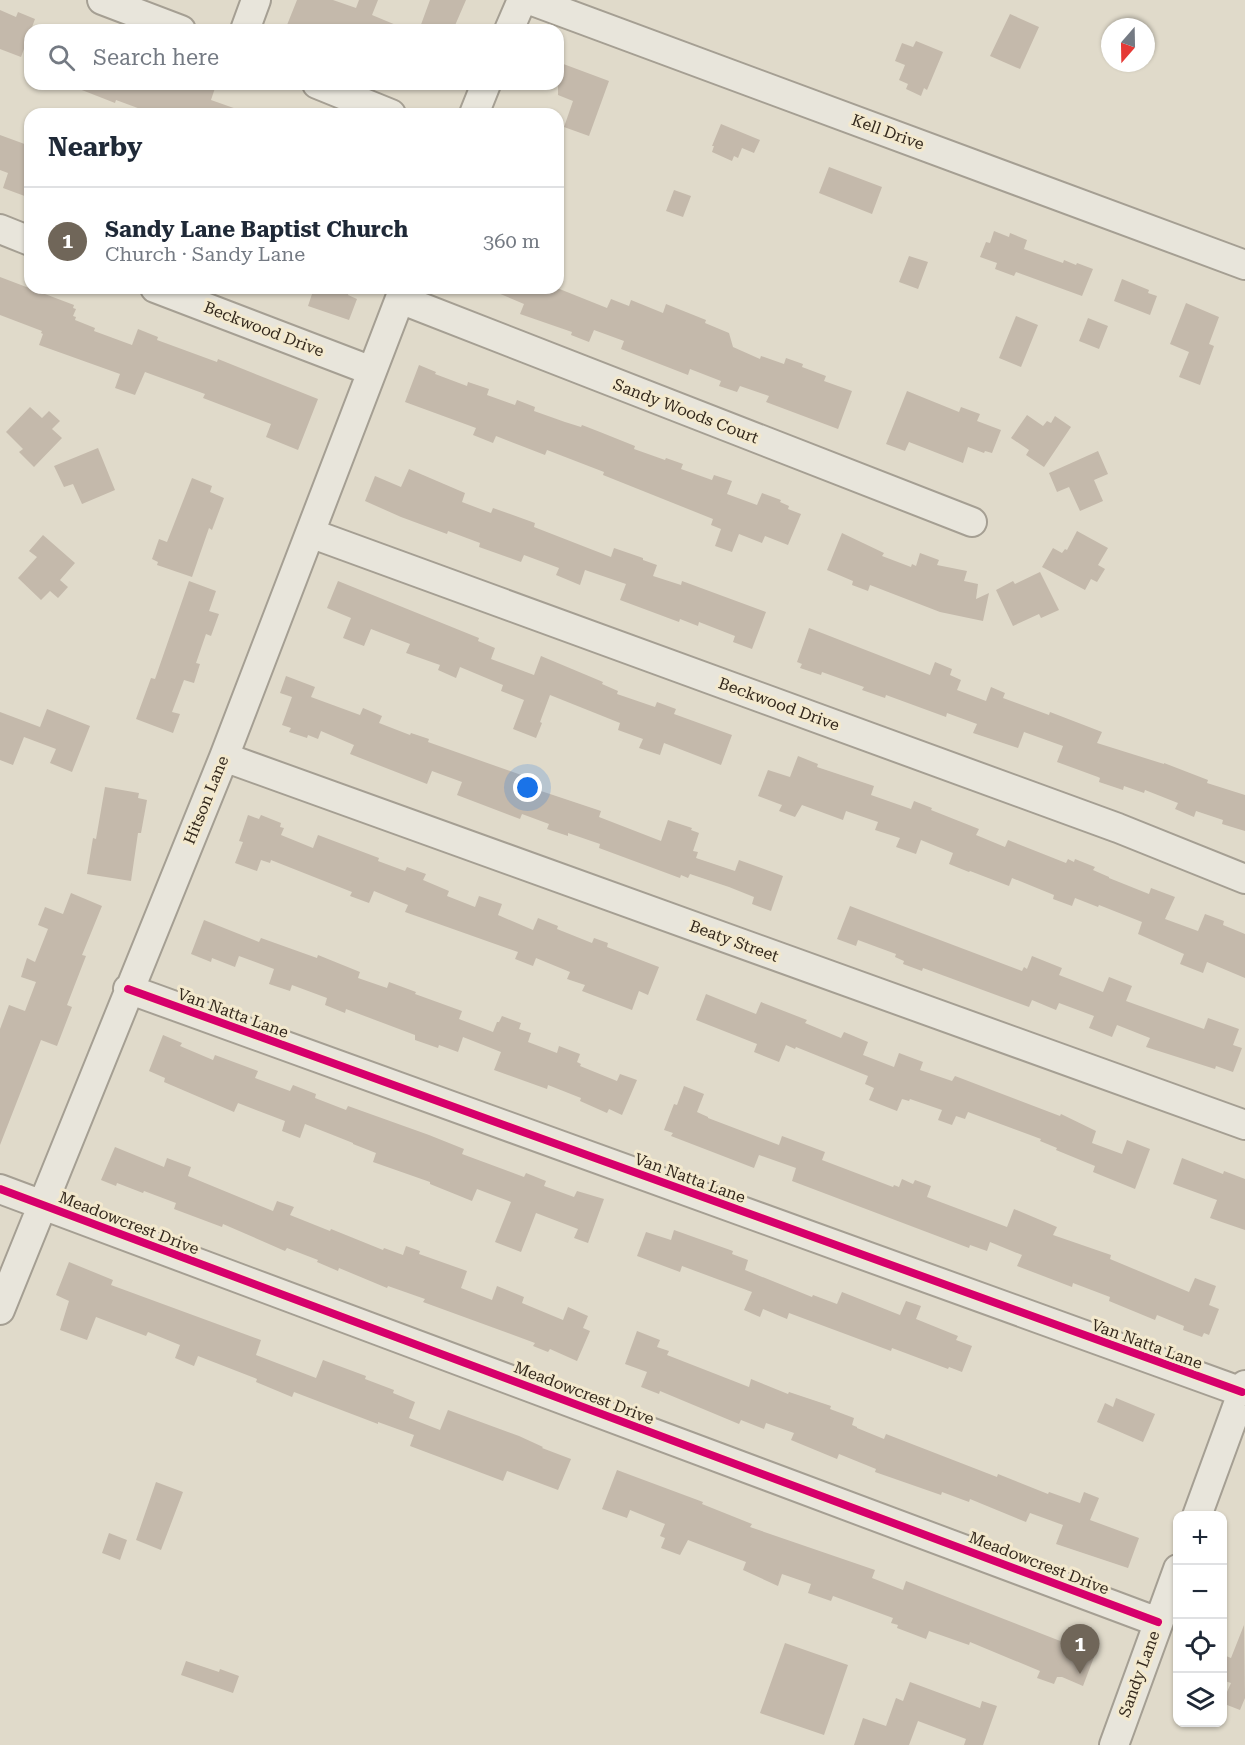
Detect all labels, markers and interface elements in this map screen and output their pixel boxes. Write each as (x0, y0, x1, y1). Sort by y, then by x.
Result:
north arrow (1101, 18, 1155, 72)
search box (24, 24, 564, 90)
icon: search (45, 41, 78, 74)
text: Search here (93, 45, 219, 70)
street label: Kell Drive (849, 110, 927, 154)
text: Nearby (48, 132, 142, 162)
text: Sandy Lane Baptist Church (105, 217, 408, 242)
text: 1 (62, 229, 73, 253)
text: 360 m (483, 229, 540, 253)
text: Church · Sandy Lane (105, 242, 305, 266)
street label: Beckwood Drive (201, 297, 327, 361)
street label: Sandy Woods Court (611, 375, 761, 447)
street label: Beckwood Drive (716, 673, 842, 735)
street label: Hitson Lane (180, 753, 232, 847)
your location (513, 773, 542, 802)
street label: Beaty Street (687, 916, 781, 966)
street label: Van Natta Lane (175, 984, 291, 1042)
street label: Van Natta Lane (632, 1149, 748, 1207)
street label: Meadowcrest Drive (56, 1188, 202, 1259)
street label: Van Natta Lane (1089, 1315, 1205, 1373)
street label: Meadowcrest Drive (511, 1358, 657, 1429)
map controls (1173, 1511, 1227, 1727)
button: + (1173, 1511, 1227, 1565)
street label: Meadowcrest Drive (966, 1528, 1112, 1599)
button: − (1173, 1565, 1227, 1619)
button: locate (1173, 1619, 1227, 1673)
pin: 1 (1060, 1624, 1100, 1674)
street label: Sandy Lane (1115, 1628, 1164, 1720)
button: layers (1173, 1673, 1227, 1727)

